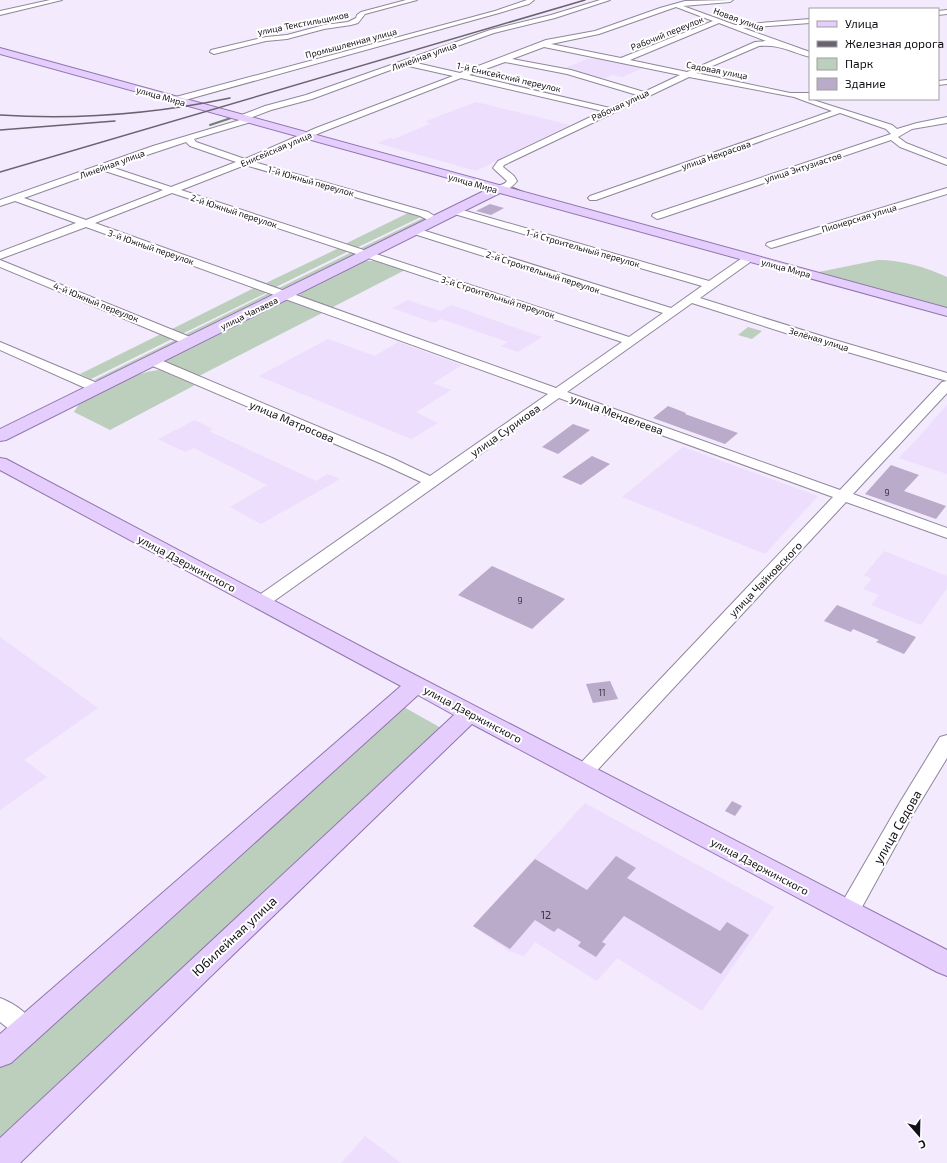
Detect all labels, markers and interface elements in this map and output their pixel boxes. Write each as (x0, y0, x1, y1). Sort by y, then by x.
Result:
street label: Новая улица (712, 5, 766, 34)
legend (809, 8, 939, 100)
street label: улица Текстильщиков (257, 9, 350, 38)
street label: Рабочий переулок (629, 13, 706, 54)
text: Улица (845, 16, 878, 30)
street label: Промышленная улица (304, 25, 398, 61)
text: Железная дорога (845, 36, 944, 50)
street label: Линейная улица (390, 39, 459, 74)
text: Парк (845, 56, 874, 70)
street label: Садовая улица (685, 59, 749, 82)
street label: 1-й Енисейский переулок (456, 60, 562, 95)
text: Здание (845, 76, 886, 90)
street label: улица Мира (135, 84, 187, 109)
street label: Рабочая улица (589, 87, 651, 124)
street label: Енисейская улица (239, 129, 314, 170)
street label: улица Некрасова (680, 138, 752, 173)
street label: Линейная улица (78, 147, 147, 182)
street label: улица Энтузиастов (763, 149, 843, 186)
street label: 1-й Южный переулок (266, 163, 355, 200)
street label: улица Мира (447, 171, 499, 196)
street label: 2-й Южный переулок (189, 192, 279, 231)
street label: Пионерская улица (820, 201, 898, 236)
street label: 1-й Строительный переулок (525, 226, 641, 271)
street label: 3-й Южный переулок (106, 227, 196, 268)
street label: 2-й Строительный переулок (484, 248, 602, 297)
street label: улица Мира (760, 256, 812, 281)
street label: 3-й Строительный переулок (439, 273, 556, 322)
street label: 4-й Южный переулок (51, 280, 140, 325)
street label: улица Чапаева (218, 294, 280, 333)
street label: Зелёная улица (787, 325, 850, 354)
street label: улица Менделеева (569, 391, 665, 438)
street label: улица Матросова (247, 397, 336, 446)
street label: улица Сурикова (468, 401, 543, 460)
house number: 9 (884, 487, 890, 498)
street label: улица Дзержинского (135, 532, 238, 595)
street label: улица Чайковского (726, 539, 805, 620)
house number: 9 (517, 595, 523, 606)
street label: улица Дзержинского (421, 683, 524, 746)
house number: 11 (598, 687, 606, 698)
street label: улица Седова (869, 787, 925, 867)
street label: улица Дзержинского (708, 835, 811, 898)
street label: Юбилейная улица (188, 893, 280, 979)
house number: 12 (541, 908, 551, 921)
north arrow (899, 1115, 939, 1155)
text: С (917, 1138, 928, 1152)

